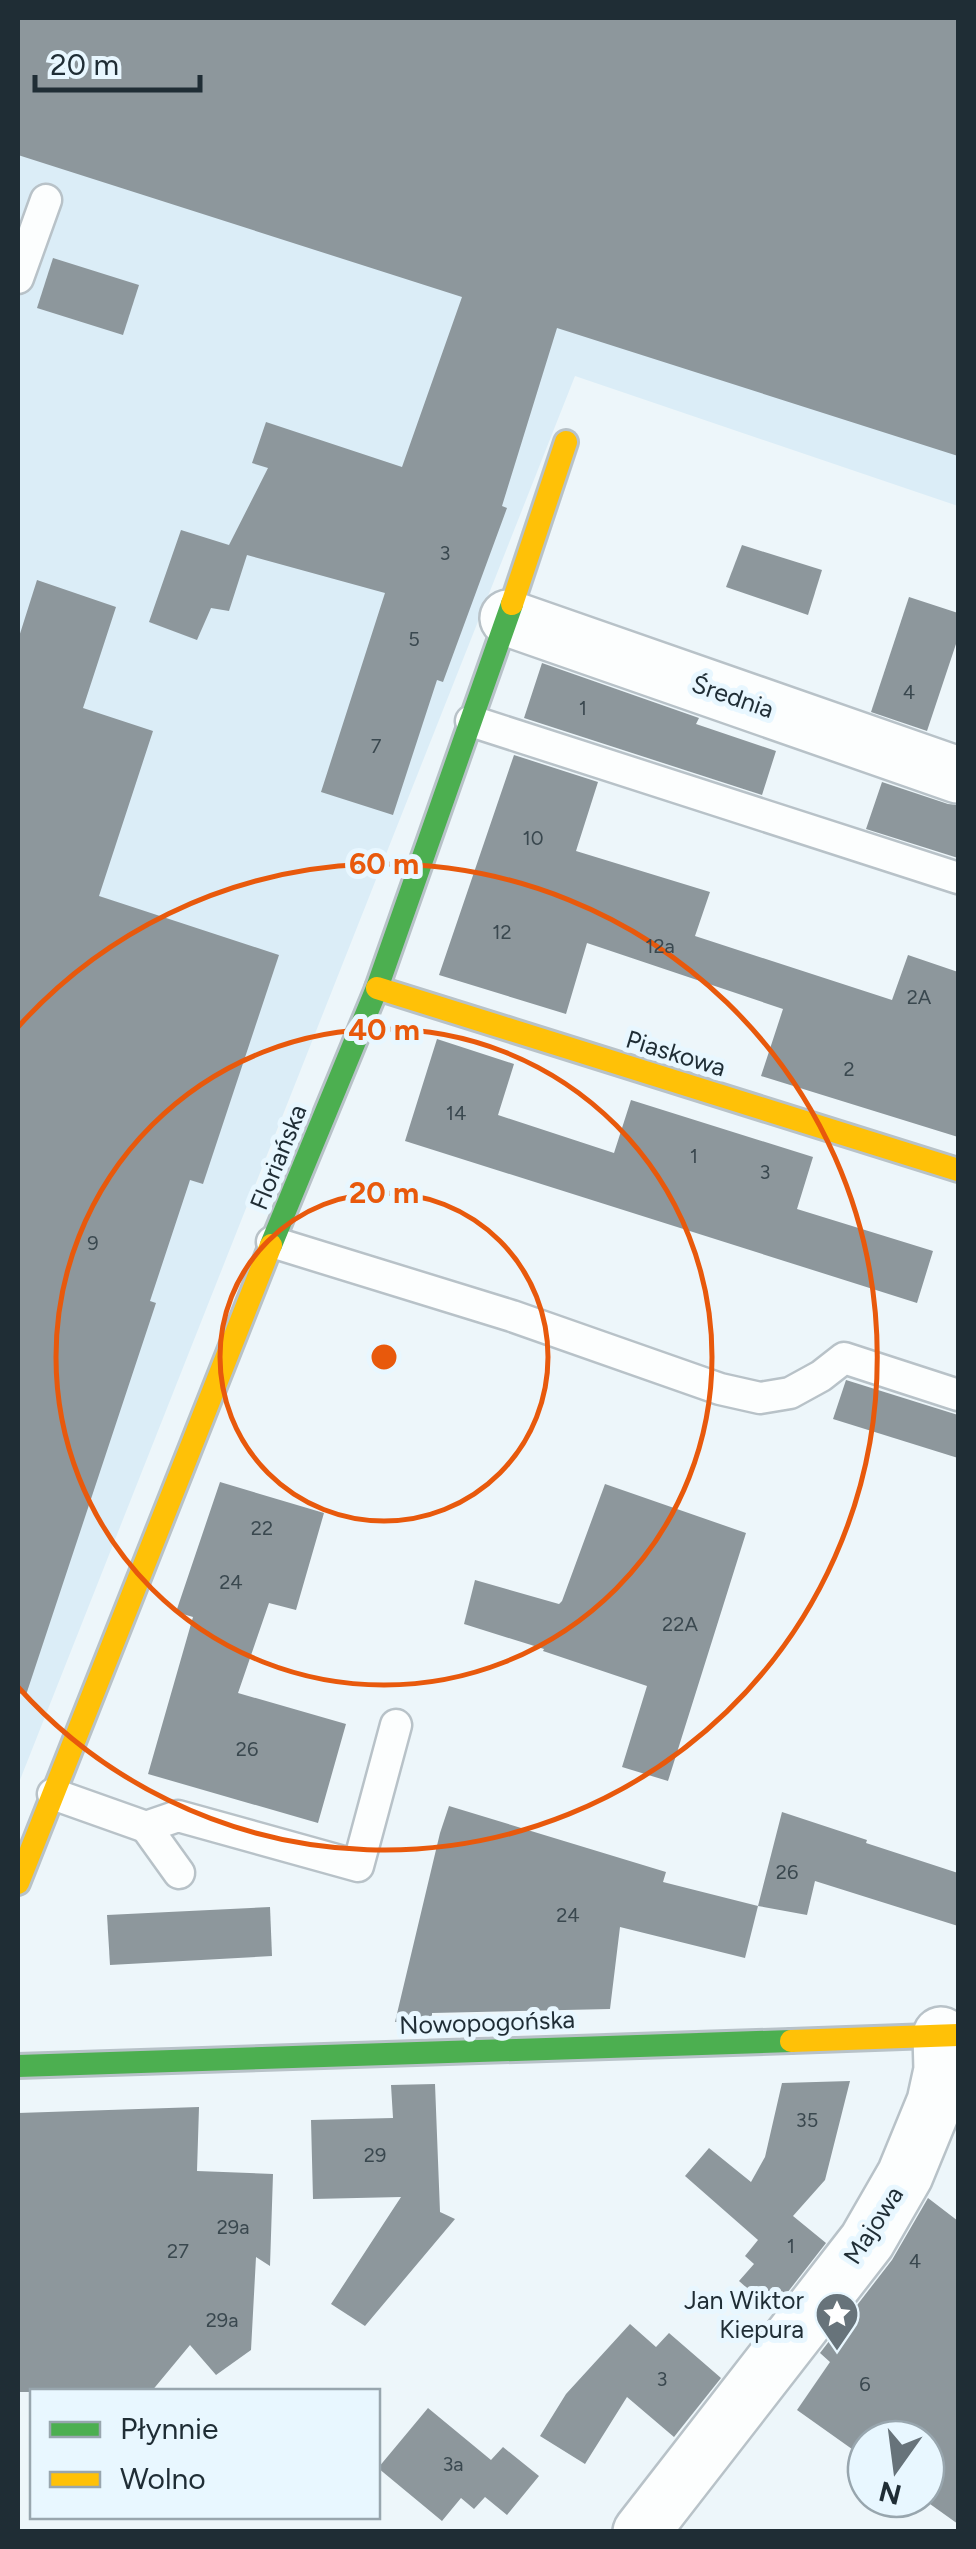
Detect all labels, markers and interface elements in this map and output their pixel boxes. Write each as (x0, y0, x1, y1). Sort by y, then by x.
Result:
scale bar (35, 30, 200, 92)
text: 20 m (50, 46, 119, 83)
house number: 3 (440, 541, 450, 565)
house number: 5 (408, 627, 420, 651)
street label: Średnia (688, 668, 778, 724)
house number: 4 (903, 680, 915, 704)
house number: 1 (579, 696, 587, 720)
house number: 7 (371, 734, 382, 758)
house number: 10 (522, 826, 544, 850)
text: 60 m (349, 845, 419, 882)
house number: 12 (492, 920, 512, 944)
house number: 12a (645, 934, 675, 958)
house number: 2A (907, 985, 932, 1009)
text: 40 m (348, 1011, 420, 1048)
street label: Piaskowa (622, 1024, 730, 1082)
house number: 2 (843, 1057, 855, 1081)
street label: Floriańska (243, 1100, 313, 1214)
house number: 14 (446, 1101, 466, 1125)
house number: 1 (690, 1144, 698, 1168)
house number: 3 (760, 1160, 770, 1184)
text: 20 m (349, 1174, 419, 1211)
house number: 9 (87, 1231, 99, 1255)
centre of rings (366, 1339, 402, 1375)
house number: 22 (251, 1516, 273, 1540)
house number: 24 (219, 1570, 243, 1594)
house number: 22A (662, 1612, 698, 1636)
house number: 26 (236, 1737, 258, 1761)
house number: 26 (776, 1860, 798, 1884)
house number: 24 (556, 1903, 580, 1927)
street label: Nowopogońska (399, 2004, 575, 2040)
house number: 35 (796, 2108, 818, 2132)
house number: 29 (364, 2143, 386, 2167)
street label: Majowa (837, 2180, 909, 2270)
house number: 29a (217, 2215, 249, 2239)
house number: 1 (787, 2234, 795, 2258)
house number: 27 (167, 2239, 189, 2263)
house number: 4 (909, 2249, 921, 2273)
place label: Jan Wiktor Kiepura (684, 2285, 805, 2344)
place icon: Jan Wiktor Kiepura (814, 2291, 860, 2352)
house number: 29a (206, 2308, 238, 2332)
house number: 3 (657, 2367, 667, 2391)
house number: 6 (859, 2372, 871, 2396)
legend (30, 2389, 380, 2519)
text: Płynnie (120, 2410, 218, 2447)
north arrow (846, 2419, 946, 2519)
house number: 3a (442, 2452, 464, 2476)
text: Wolno (120, 2460, 206, 2497)
text: N (875, 2474, 905, 2512)

